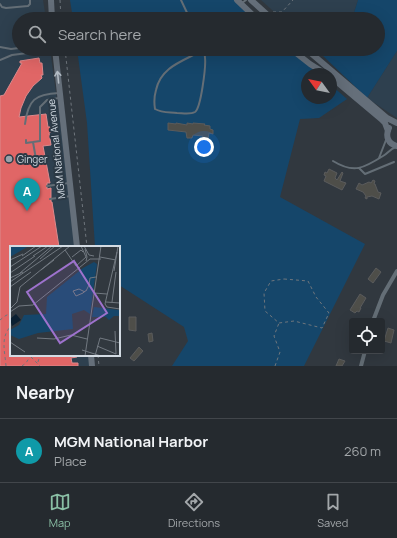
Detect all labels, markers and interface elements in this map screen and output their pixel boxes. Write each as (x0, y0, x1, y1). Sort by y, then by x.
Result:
search box (12, 12, 385, 56)
icon: search (26, 23, 48, 45)
text: Search here (58, 24, 141, 45)
north arrow (301, 68, 337, 104)
one-way arrow (55, 71, 62, 84)
street label: MGM National Avenue (44, 98, 68, 200)
your location (194, 137, 214, 157)
place label: Ginger (17, 152, 48, 166)
marker: Ginger (4, 154, 14, 164)
pin: A (14, 178, 40, 211)
inset map (10, 246, 120, 356)
map controls (349, 318, 385, 354)
button: locate (349, 318, 385, 354)
text: Nearby (16, 381, 74, 404)
text: MGM National Harbor (54, 431, 208, 452)
text: A (25, 442, 33, 460)
text: 260 m (344, 442, 381, 460)
text: Place (54, 452, 87, 470)
tab: Map (49, 491, 71, 530)
tab: Directions (168, 491, 220, 530)
tab: Saved (317, 491, 348, 530)

